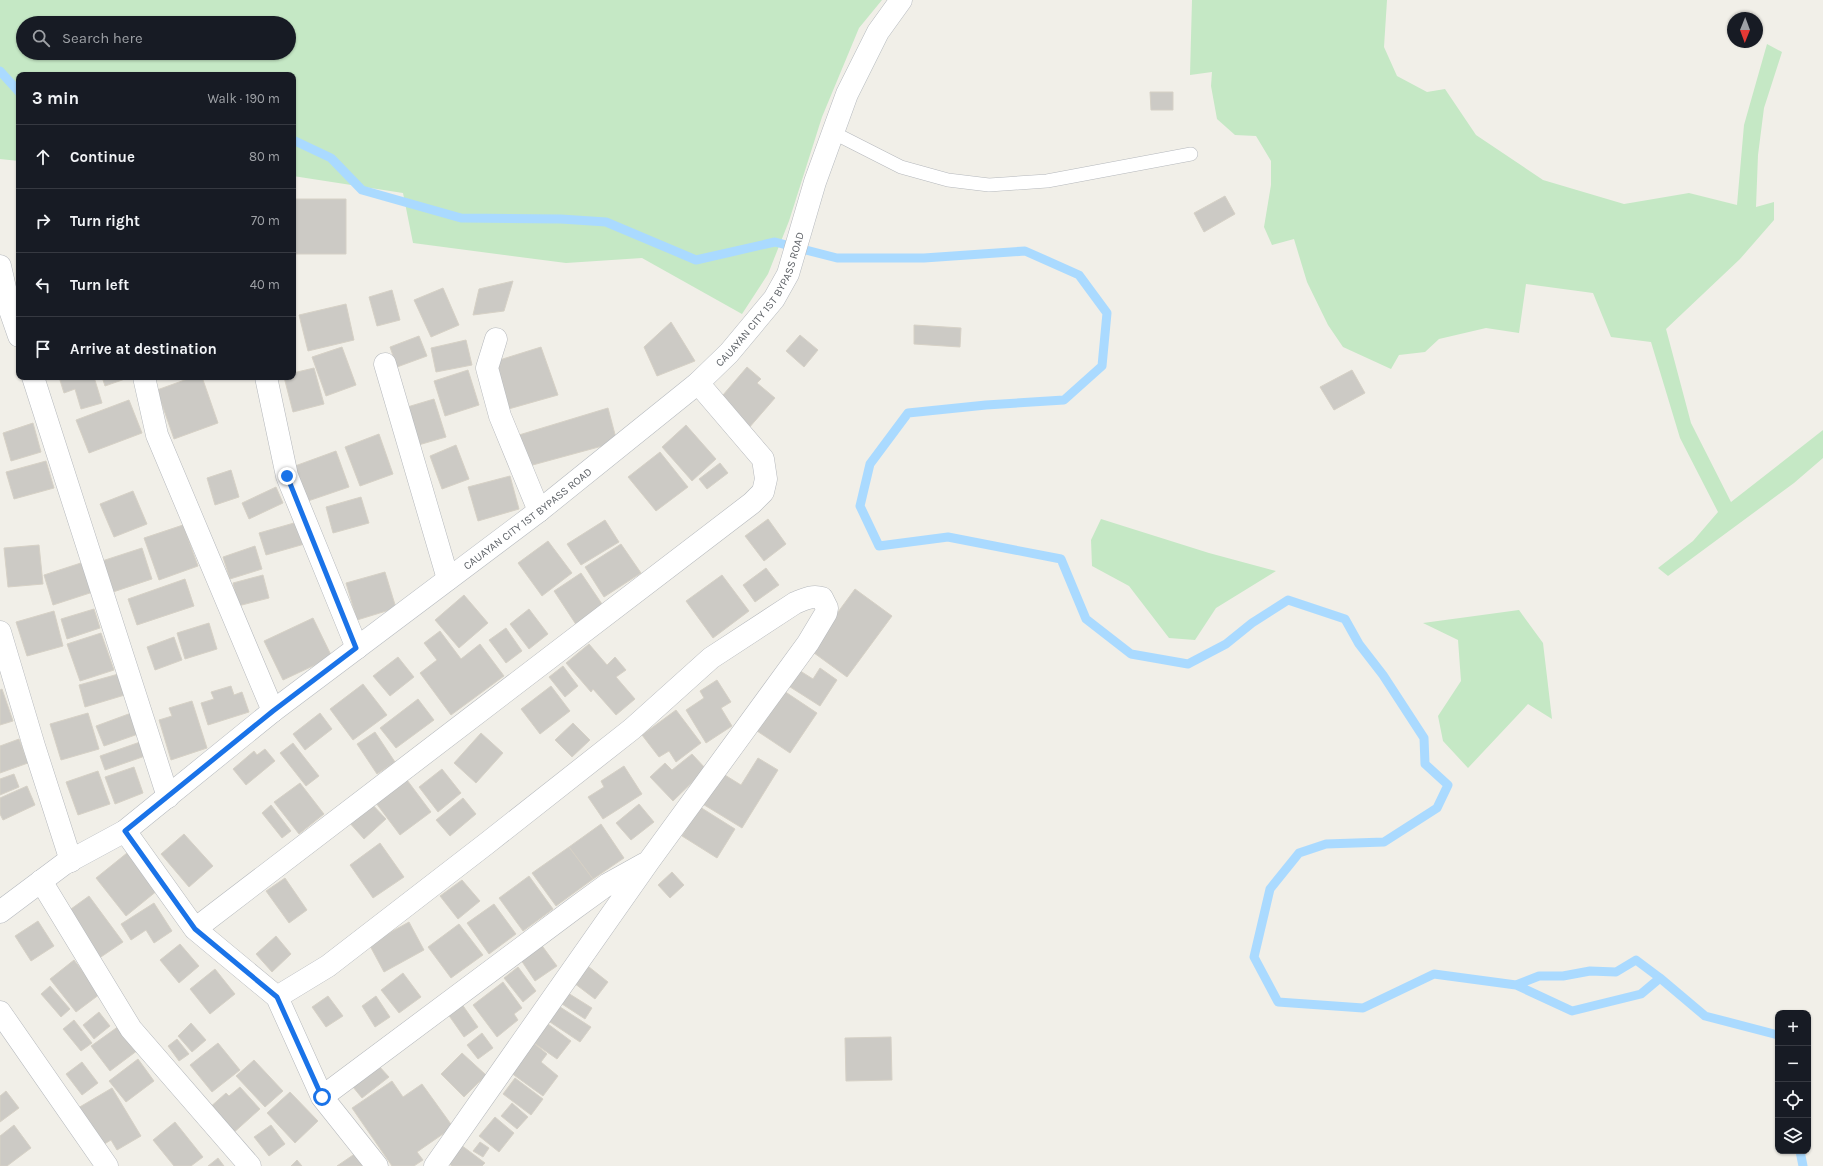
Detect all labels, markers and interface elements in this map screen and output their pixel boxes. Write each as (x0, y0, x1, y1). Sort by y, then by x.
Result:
north arrow (1727, 12, 1763, 48)
search box (16, 16, 296, 60)
icon: search (30, 27, 52, 49)
text: Search here (62, 29, 143, 47)
text: 3 min (32, 88, 79, 108)
text: Walk · 190 m (207, 91, 280, 106)
icon: ahead (32, 146, 54, 168)
text: Continue (70, 148, 135, 166)
text: 80 m (249, 149, 280, 164)
icon: right (32, 210, 54, 232)
text: Turn right (70, 212, 140, 230)
text: 70 m (251, 213, 280, 228)
street label: CAUAYAN CITY 1ST BYPASS ROAD (713, 230, 806, 369)
icon: left (32, 274, 54, 296)
text: Turn left (70, 276, 129, 294)
text: 40 m (250, 277, 280, 292)
icon: arrive (32, 338, 54, 360)
text: Arrive at destination (70, 340, 217, 358)
street label: CAUAYAN CITY 1ST BYPASS ROAD (461, 465, 594, 572)
route end (278, 467, 296, 485)
map controls (1775, 1010, 1811, 1154)
button: + (1775, 1010, 1811, 1046)
button: − (1775, 1046, 1811, 1082)
button: locate (1775, 1082, 1811, 1118)
route start (313, 1088, 331, 1106)
button: layers (1775, 1118, 1811, 1154)

